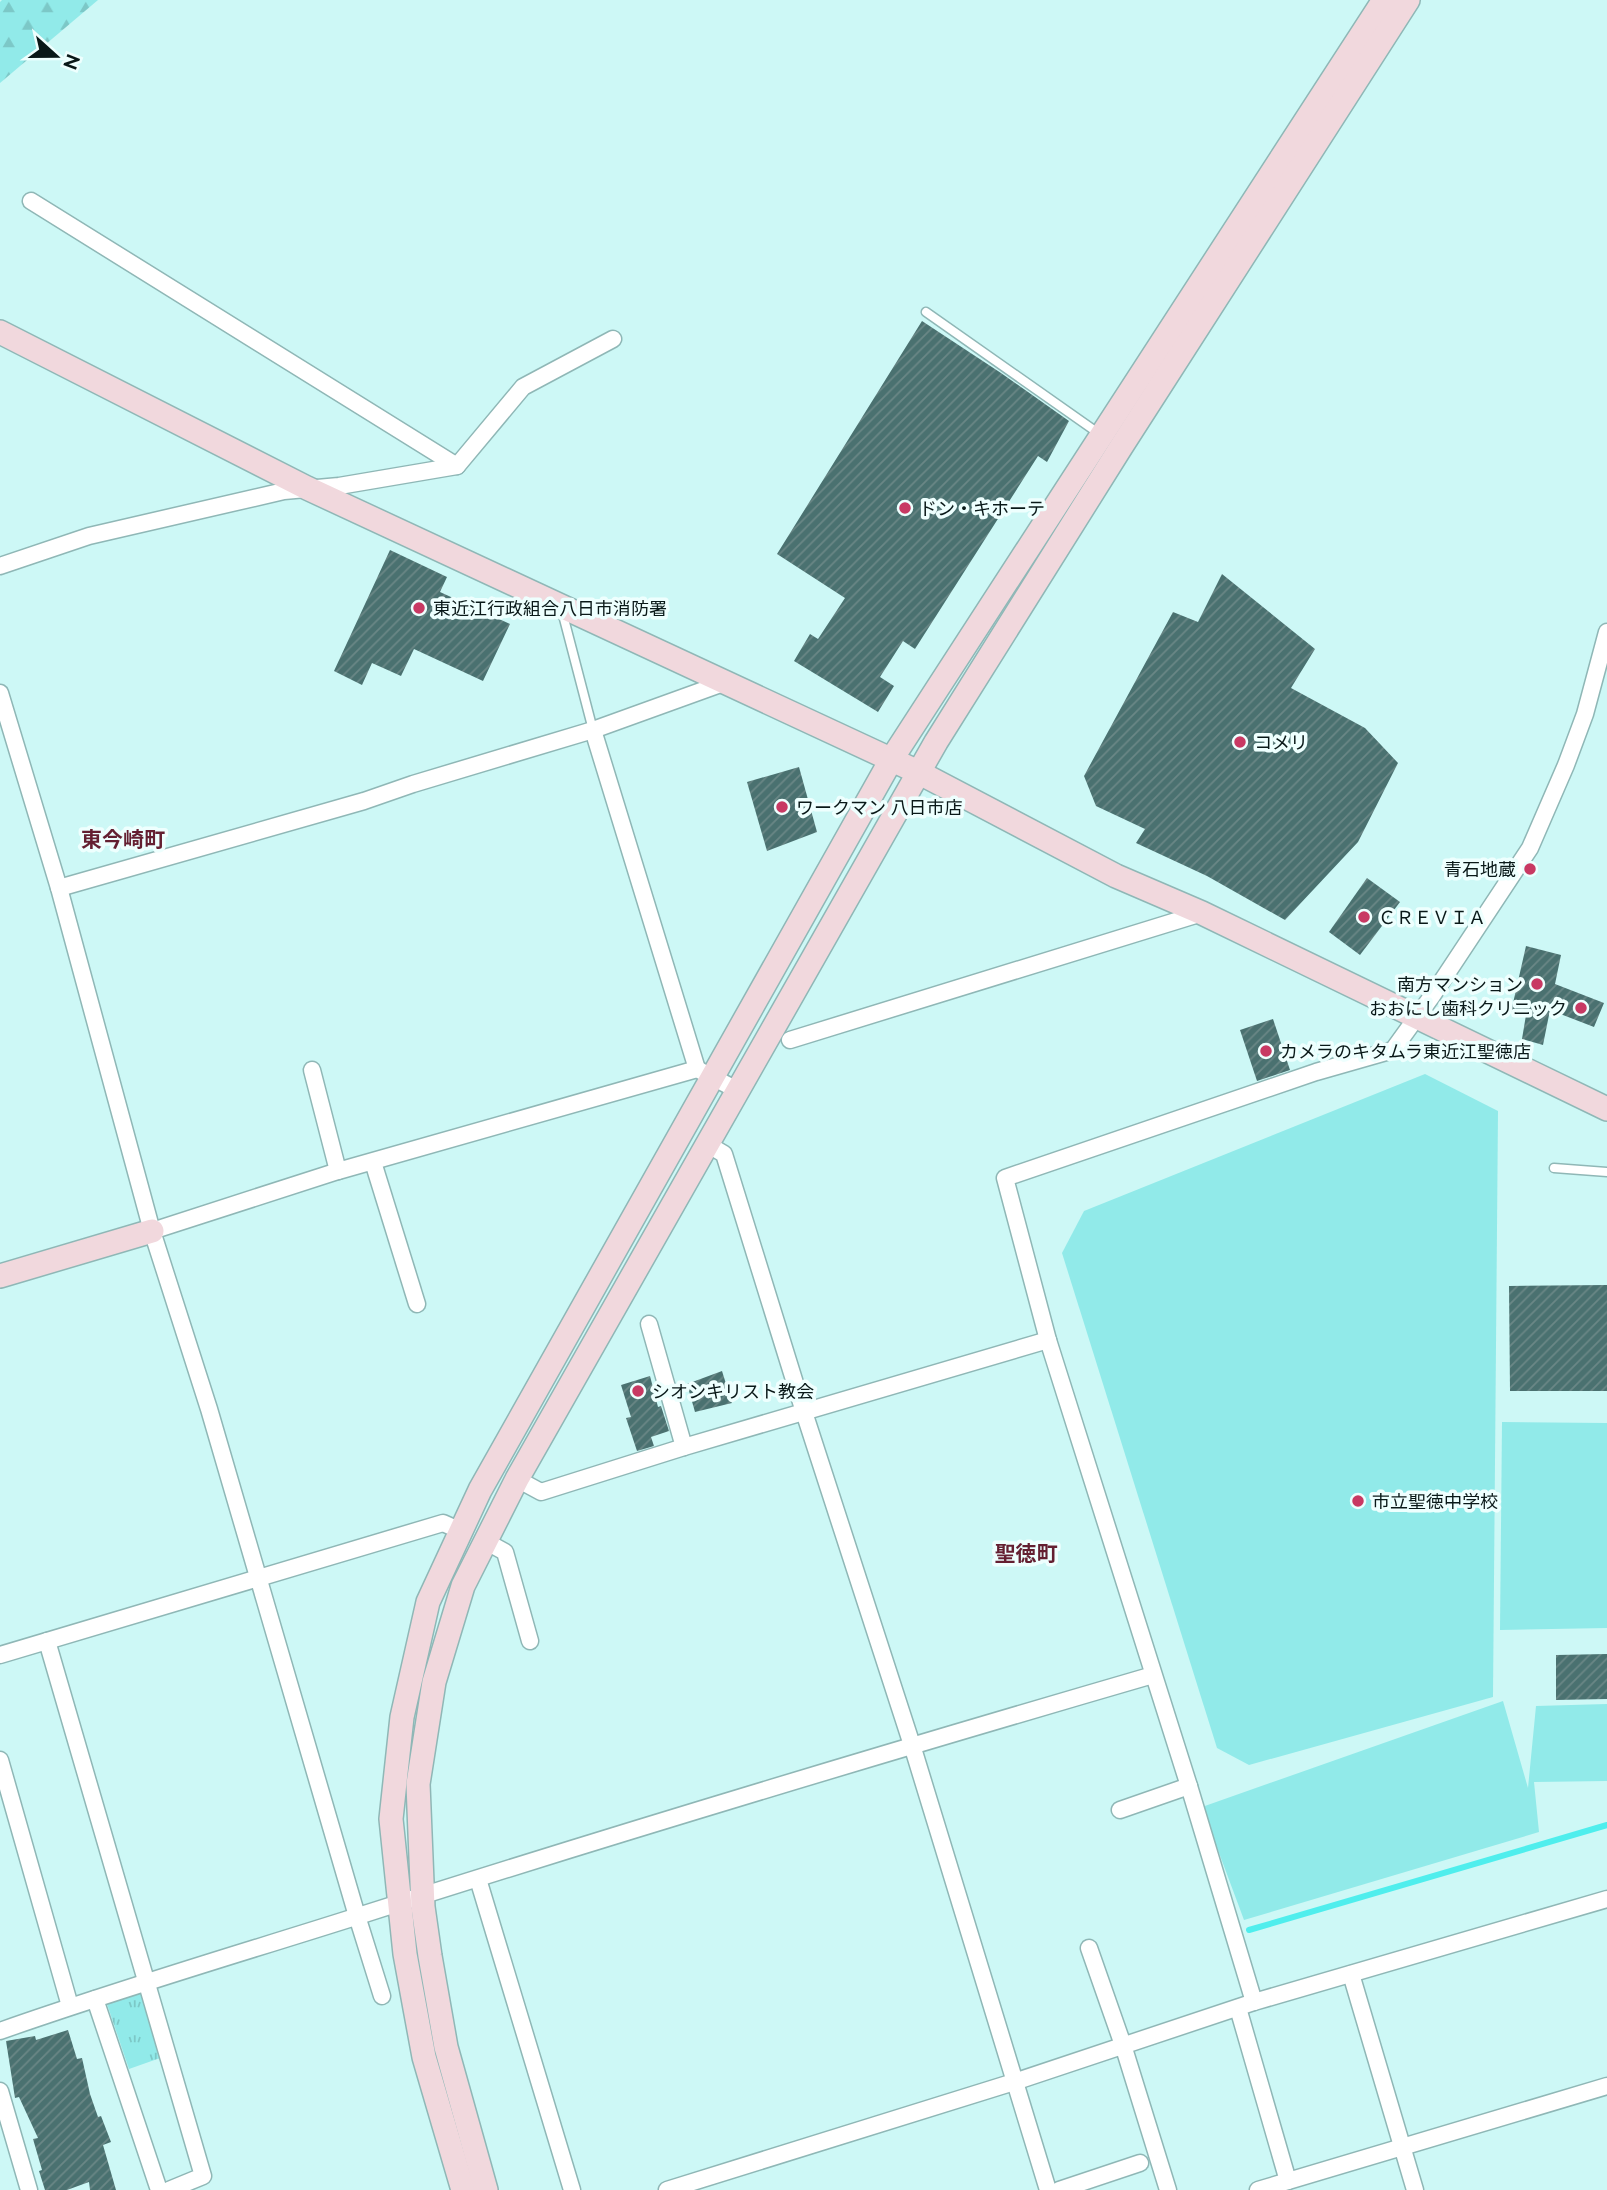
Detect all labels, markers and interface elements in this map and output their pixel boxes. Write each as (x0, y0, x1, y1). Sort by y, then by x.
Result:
north arrow (21, 21, 91, 91)
text: N (59, 51, 85, 73)
place label: ドン・キホーテ (919, 498, 1045, 519)
marker: ドン・キホーテ (897, 500, 913, 516)
place label: 東近江行政組合八日市消防署 (433, 598, 667, 619)
marker: 東近江行政組合八日市消防署 (411, 600, 427, 616)
place label: コメリ (1254, 732, 1308, 753)
marker: コメリ (1232, 734, 1248, 750)
place label: ワークマン 八日市店 (796, 797, 963, 818)
marker: ワークマン 八日市店 (774, 799, 790, 815)
district label: 東今崎町 (81, 827, 165, 852)
place label: 青石地蔵 (1444, 859, 1516, 880)
marker: 青石地蔵 (1522, 861, 1538, 877)
place label: ＣＲＥＶＩＡ (1378, 907, 1486, 928)
marker: ＣＲＥＶＩＡ (1356, 909, 1372, 925)
place label: 南方マンション (1397, 974, 1523, 995)
marker: 南方マンション (1529, 976, 1545, 992)
place label: おおにし歯科クリニック (1369, 998, 1567, 1019)
marker: おおにし歯科クリニック (1573, 1000, 1589, 1016)
place label: カメラのキタムラ東近江聖徳店 (1280, 1041, 1531, 1062)
marker: カメラのキタムラ東近江聖徳店 (1258, 1043, 1274, 1059)
place label: シオンキリスト教会 (652, 1381, 814, 1402)
marker: シオンキリスト教会 (630, 1383, 646, 1399)
place label: 市立聖徳中学校 (1372, 1491, 1498, 1512)
marker: 市立聖徳中学校 (1350, 1493, 1366, 1509)
district label: 聖徳町 (995, 1541, 1058, 1566)

